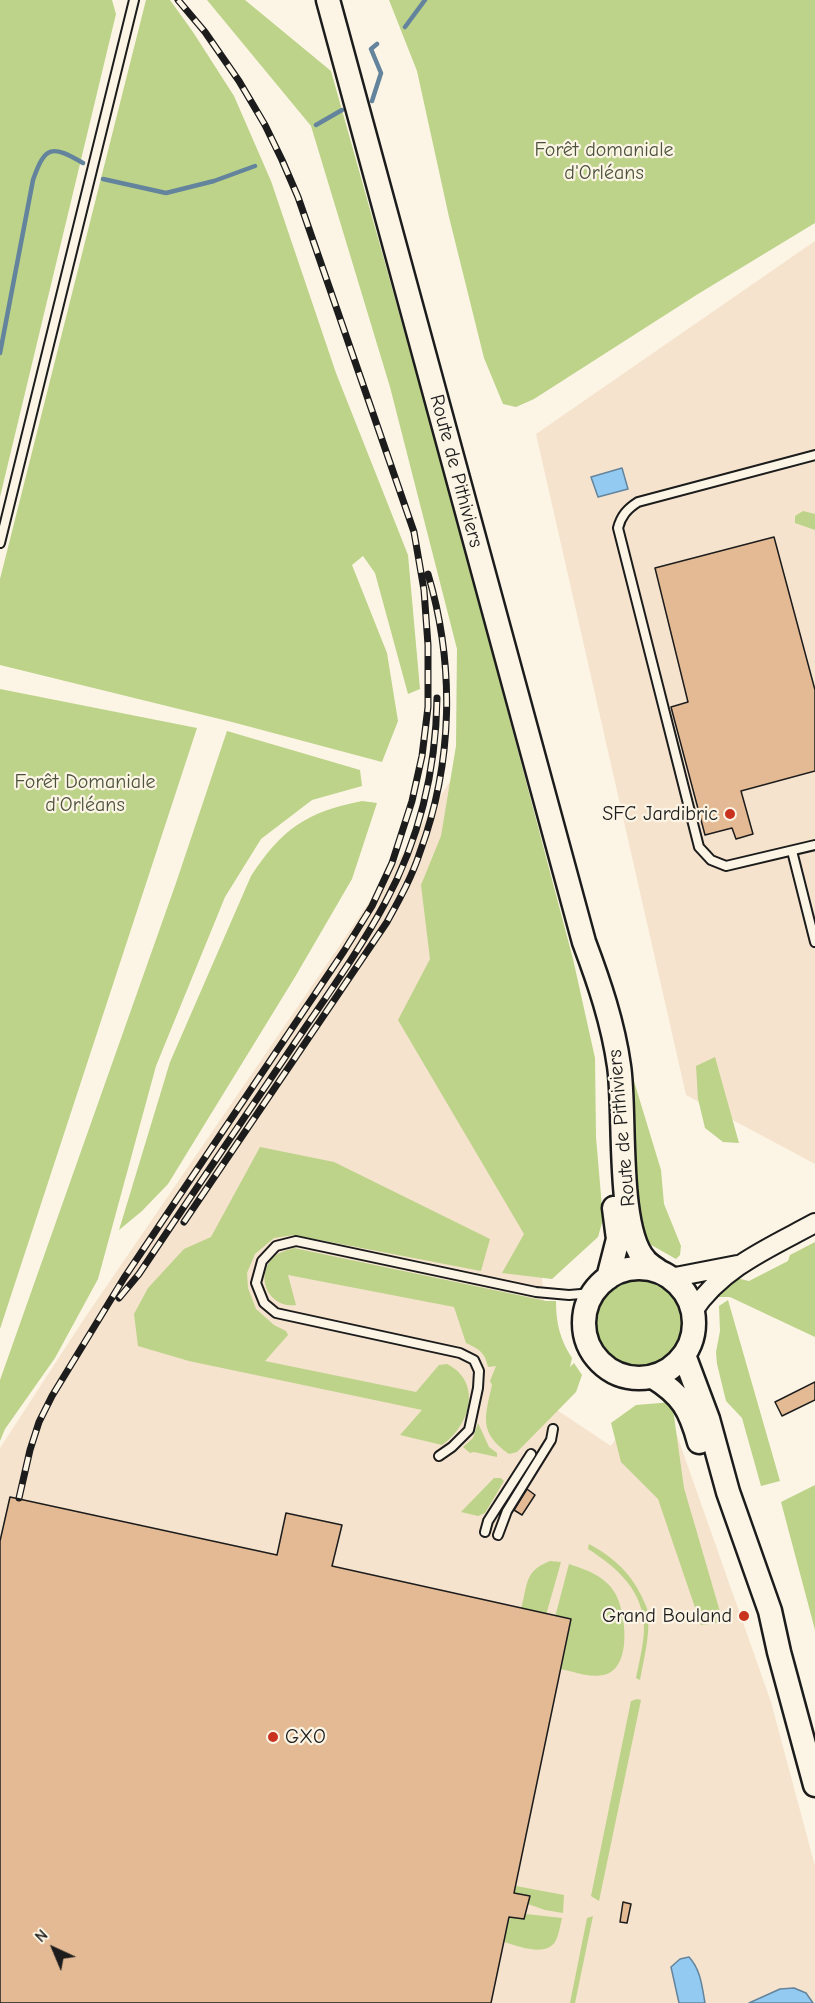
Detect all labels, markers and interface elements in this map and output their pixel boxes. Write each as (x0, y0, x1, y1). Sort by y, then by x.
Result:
park label: Forêt domaniale d'Orléans (534, 138, 674, 185)
street label: Route de Pithiviers (424, 392, 488, 550)
park label: Forêt Domaniale d'Orléans (14, 770, 156, 817)
place label: SFC Jardibric (602, 802, 718, 826)
marker: SFC Jardibric (723, 807, 737, 821)
street label: Route de Pithiviers (603, 1048, 641, 1208)
place label: Grand Bouland (602, 1604, 732, 1628)
marker: Grand Bouland (737, 1609, 751, 1623)
place label: GXO (285, 1725, 326, 1749)
marker: GXO (266, 1730, 280, 1744)
north arrow (24, 1919, 84, 1979)
text: N (31, 1926, 52, 1946)

